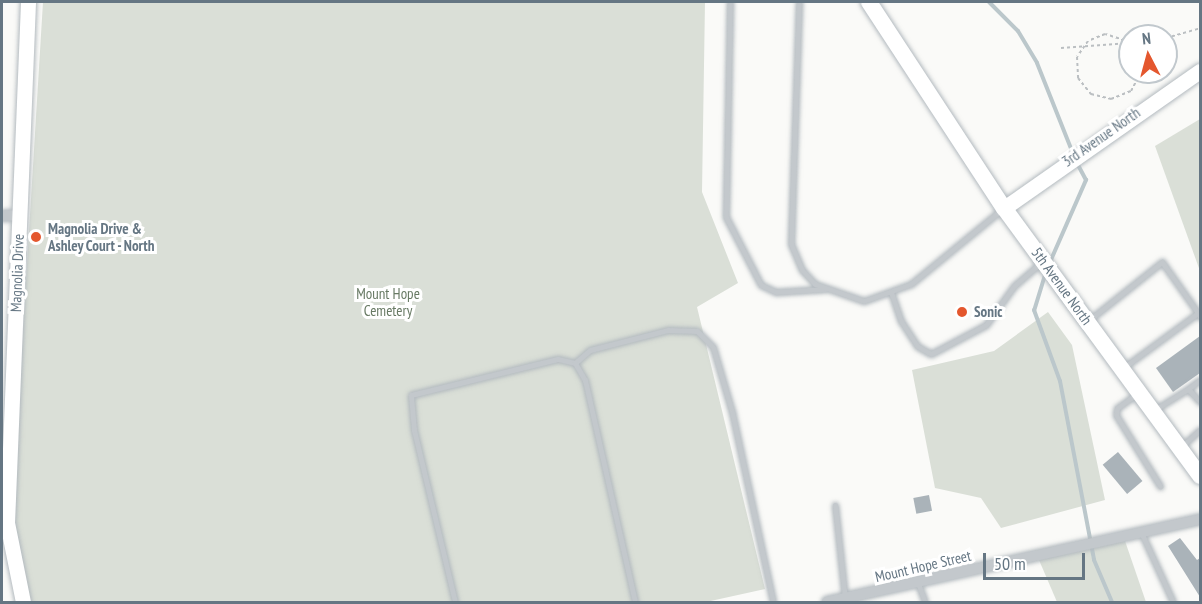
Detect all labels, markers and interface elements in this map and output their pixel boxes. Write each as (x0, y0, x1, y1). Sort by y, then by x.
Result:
north arrow (1118, 24, 1178, 84)
text: N (1141, 28, 1152, 48)
street label: 3rd Avenue North (1058, 103, 1144, 171)
place label: Magnolia Drive & Ashley Court - North (48, 219, 157, 254)
marker: Magnolia Drive & Ashley Court - North (29, 230, 43, 244)
street label: Magnolia Drive (7, 234, 27, 312)
street label: 5th Avenue North (1028, 244, 1096, 328)
park label: Mount Hope Cemetery (356, 284, 420, 319)
place label: Sonic (974, 303, 1003, 321)
marker: Sonic (955, 305, 969, 319)
scale bar (986, 541, 1088, 579)
street label: Mount Hope Street (873, 546, 973, 586)
text: 50 m (994, 552, 1026, 575)

